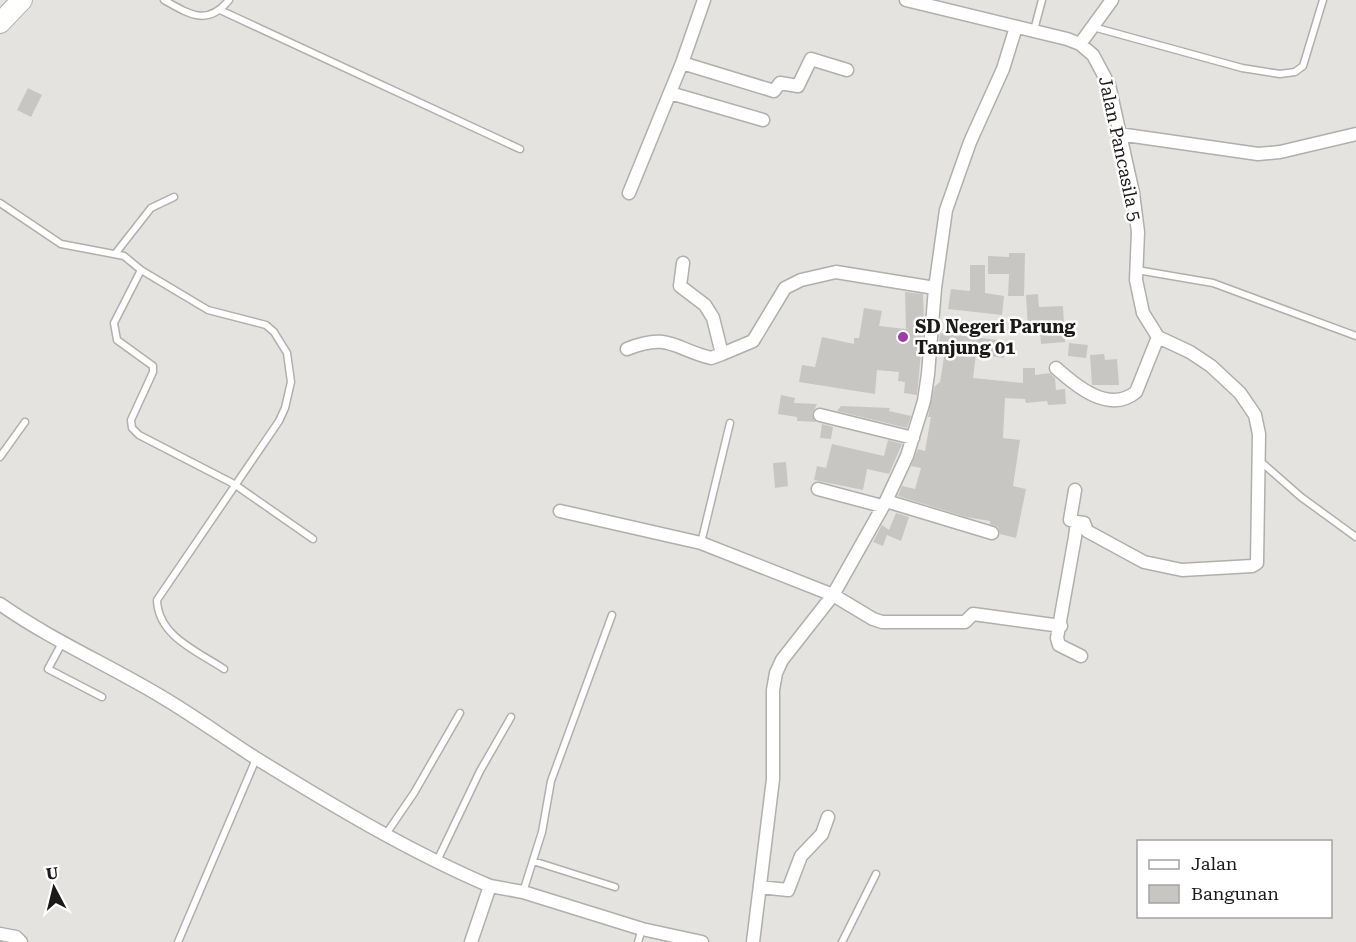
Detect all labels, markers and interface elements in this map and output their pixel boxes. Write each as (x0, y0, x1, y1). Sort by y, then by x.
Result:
street label: Jalan Pancasila 5 (1095, 75, 1146, 223)
place label: SD Negeri Parung Tanjung 01 (915, 316, 1076, 358)
marker: SD Negeri Parung Tanjung 01 (896, 330, 910, 344)
legend (1137, 840, 1332, 918)
text: Jalan (1191, 853, 1238, 874)
north arrow (24, 858, 84, 918)
text: U (45, 863, 60, 884)
text: Bangunan (1191, 883, 1279, 904)

